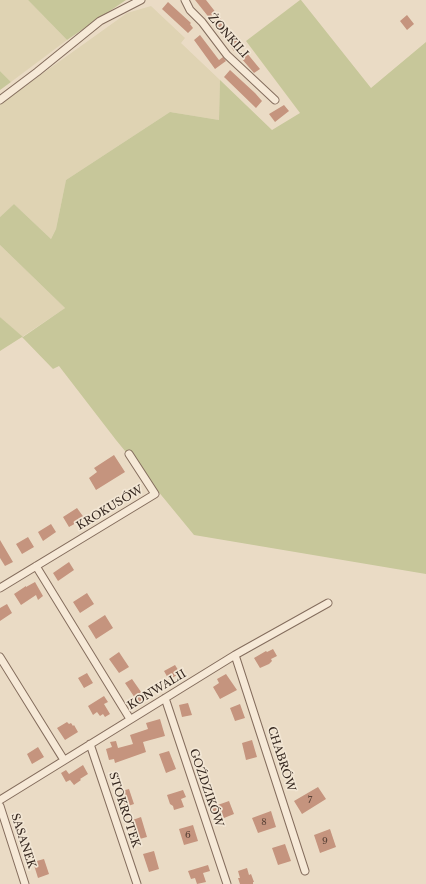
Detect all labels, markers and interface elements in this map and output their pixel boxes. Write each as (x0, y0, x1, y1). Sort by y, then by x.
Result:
street label: ŻONKILI (205, 11, 251, 61)
street label: KROKUSÓW (74, 483, 146, 533)
street label: KONWALII (125, 667, 189, 713)
street label: CHABRÓW (264, 725, 298, 793)
street label: GOŹDZIKÓW (186, 747, 226, 829)
street label: STOKROTEK (106, 771, 142, 849)
house number: 7 (308, 795, 312, 805)
street label: SASANEK (8, 812, 38, 870)
house number: 8 (261, 817, 267, 827)
house number: 6 (185, 830, 191, 840)
house number: 9 (322, 836, 328, 846)

